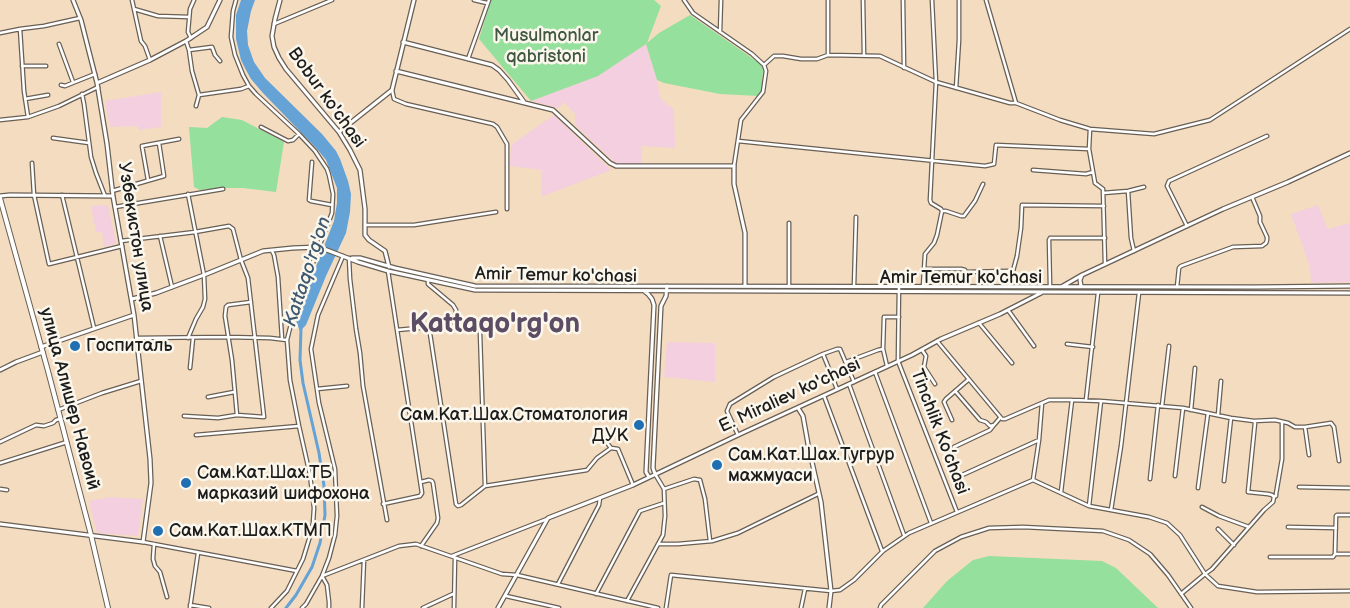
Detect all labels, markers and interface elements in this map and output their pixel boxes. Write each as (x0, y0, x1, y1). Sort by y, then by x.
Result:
park label: Musulmonlar qabristoni (494, 25, 598, 68)
street label: Bobur ko'chasi (282, 44, 370, 152)
street label: Узбекистон улица (113, 161, 157, 313)
water label: Kattaqo'rg'on (279, 214, 337, 330)
street label: Amir Temur ko'chasi (475, 264, 637, 288)
street label: Amir Temur ko'chasi (880, 267, 1042, 289)
street label: улица Алишер Навоий (34, 305, 104, 493)
district label: Kattaqo'rg'on (410, 308, 580, 342)
place label: Госпиталь (86, 335, 172, 357)
marker: Госпиталь (68, 339, 82, 353)
street label: E. Miraliev ko'chasi (716, 354, 864, 438)
street label: Tinchlik Ko’chasi (905, 366, 973, 498)
place label: Сам.Кат.Шах.Стоматология ДУК (400, 404, 628, 446)
marker: Сам.Кат.Шах.Стоматология ДУК (632, 418, 646, 432)
place label: Сам.Кат.Шах.Тугрур мажмуаси (728, 444, 894, 486)
marker: Сам.Кат.Шах.Тугрур мажмуаси (710, 458, 724, 472)
place label: Сам.Кат.Шах.ТБ марказий шифохона (197, 462, 370, 504)
marker: Сам.Кат.Шах.ТБ марказий шифохона (179, 476, 193, 490)
place label: Сам.Кат.Шах.КТМП (169, 520, 332, 542)
marker: Сам.Кат.Шах.КТМП (151, 524, 165, 538)

